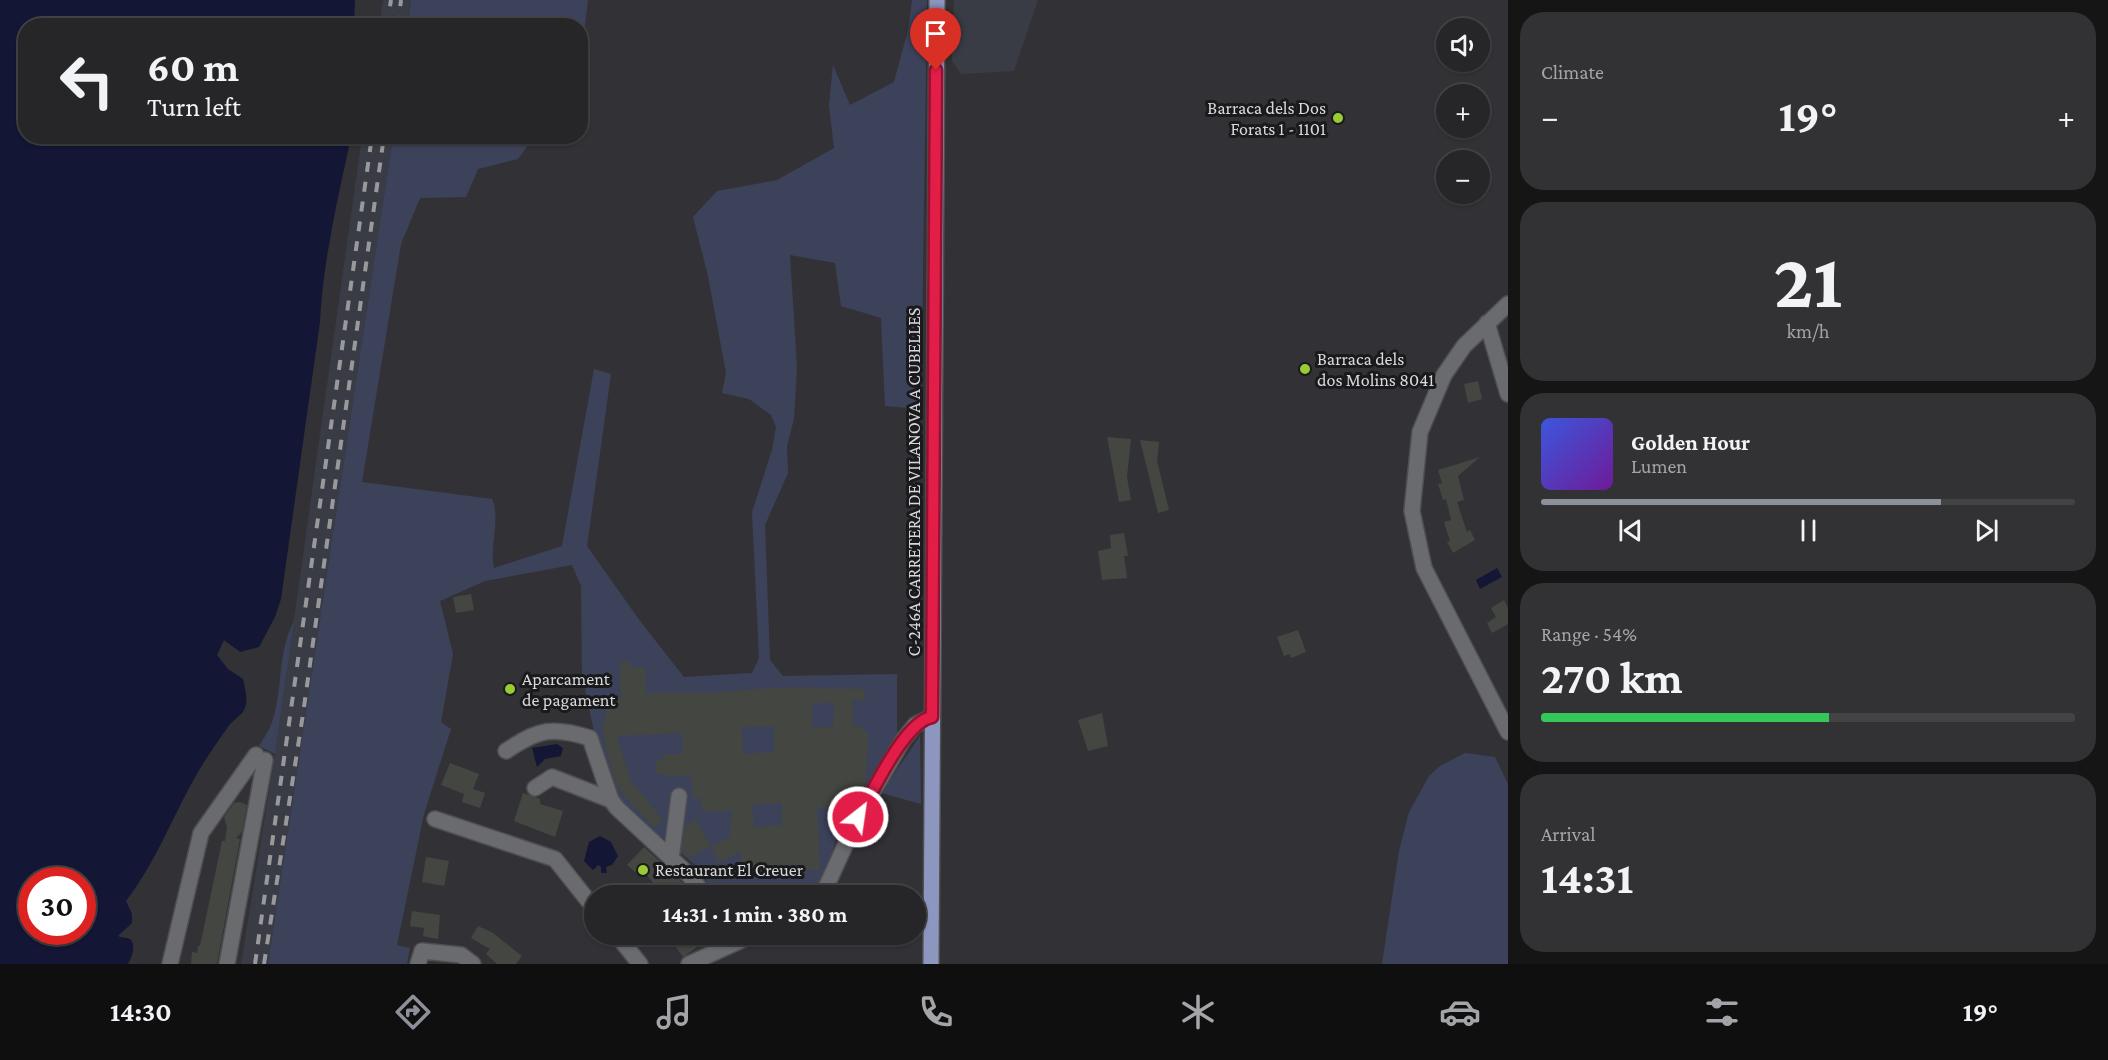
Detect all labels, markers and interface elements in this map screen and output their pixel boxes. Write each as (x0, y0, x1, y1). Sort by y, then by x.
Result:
pin (910, 8, 961, 70)
icon: arrive (919, 17, 952, 50)
map controls (1436, 18, 1490, 204)
button: sound (1436, 18, 1490, 72)
icon: left (48, 42, 126, 120)
text: 60 m (147, 43, 239, 90)
text: Climate (1541, 61, 1604, 83)
button: + (1436, 84, 1490, 138)
text: 19° (1779, 91, 1837, 141)
text: Turn left (147, 92, 241, 122)
place label: Barraca dels Dos Forats 1 - 1101 (1207, 98, 1326, 139)
text: − (1541, 98, 1558, 135)
text: + (2058, 98, 2075, 135)
marker: Barraca dels Dos Forats 1 - 1101 (1331, 111, 1345, 125)
button: − (1436, 150, 1490, 204)
text: 21 (1774, 237, 1842, 324)
street label: C-246A CARRETERA DE VILANOVA A CUBELLES (904, 308, 924, 656)
text: km/h (1786, 320, 1830, 342)
place label: Barraca dels dos Molins 8041 (1317, 349, 1434, 390)
marker: Barraca dels dos Molins 8041 (1298, 362, 1312, 376)
text: Golden Hour (1631, 430, 1750, 455)
text: Lumen (1631, 455, 1687, 477)
icon: previous (1614, 514, 1647, 547)
icon: pause (1792, 514, 1825, 547)
icon: next (1970, 514, 2003, 547)
text: Range · 54% (1541, 623, 1637, 645)
text: 270 km (1541, 653, 1683, 703)
place label: Aparcament de pagament (522, 669, 617, 710)
marker: Aparcament de pagament (503, 682, 517, 696)
position arrow (826, 785, 890, 849)
text: Arrival (1541, 823, 1595, 845)
text: 14:31 (1541, 853, 1633, 903)
place label: Restaurant El Creuer (655, 860, 804, 880)
marker: Restaurant El Creuer (636, 863, 650, 877)
speed limit sign: 30 (18, 867, 96, 945)
text: 14:31 · 1 min · 380 m (663, 902, 847, 927)
icon: directions (392, 991, 434, 1033)
icon: music (653, 991, 695, 1033)
icon: phone (915, 991, 957, 1033)
icon: climate (1177, 991, 1219, 1033)
icon: car (1439, 991, 1481, 1033)
icon: filters (1701, 991, 1743, 1033)
text: 14:30 (110, 997, 172, 1027)
text: 19° (1963, 997, 1998, 1027)

